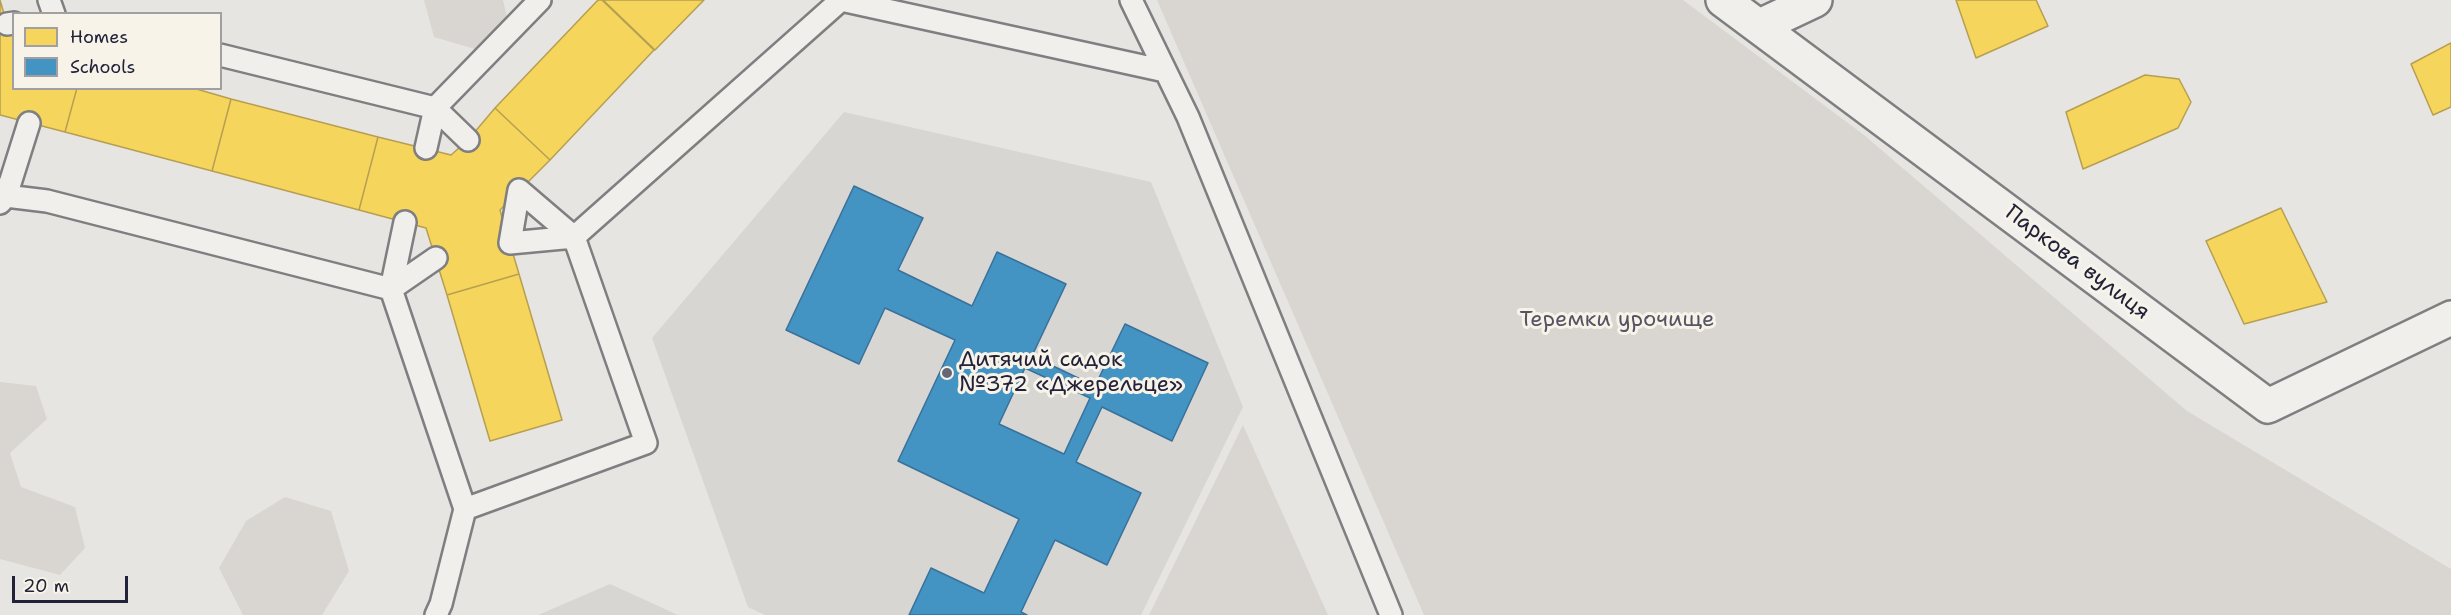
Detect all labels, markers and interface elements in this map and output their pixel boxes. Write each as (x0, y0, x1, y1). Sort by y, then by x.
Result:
legend (12, 12, 222, 90)
text: Homes (70, 25, 128, 49)
text: Schools (70, 55, 136, 79)
street label: Паркова вулиця (1999, 200, 2155, 326)
park label: Теремки урочище (1519, 307, 1715, 333)
place label: Дитячий садок №372 «Джерельце» (959, 347, 1183, 398)
marker: Дитячий садок №372 «Джерельце» (940, 366, 954, 380)
scale bar (15, 564, 130, 602)
text: 20 m (23, 574, 69, 598)

